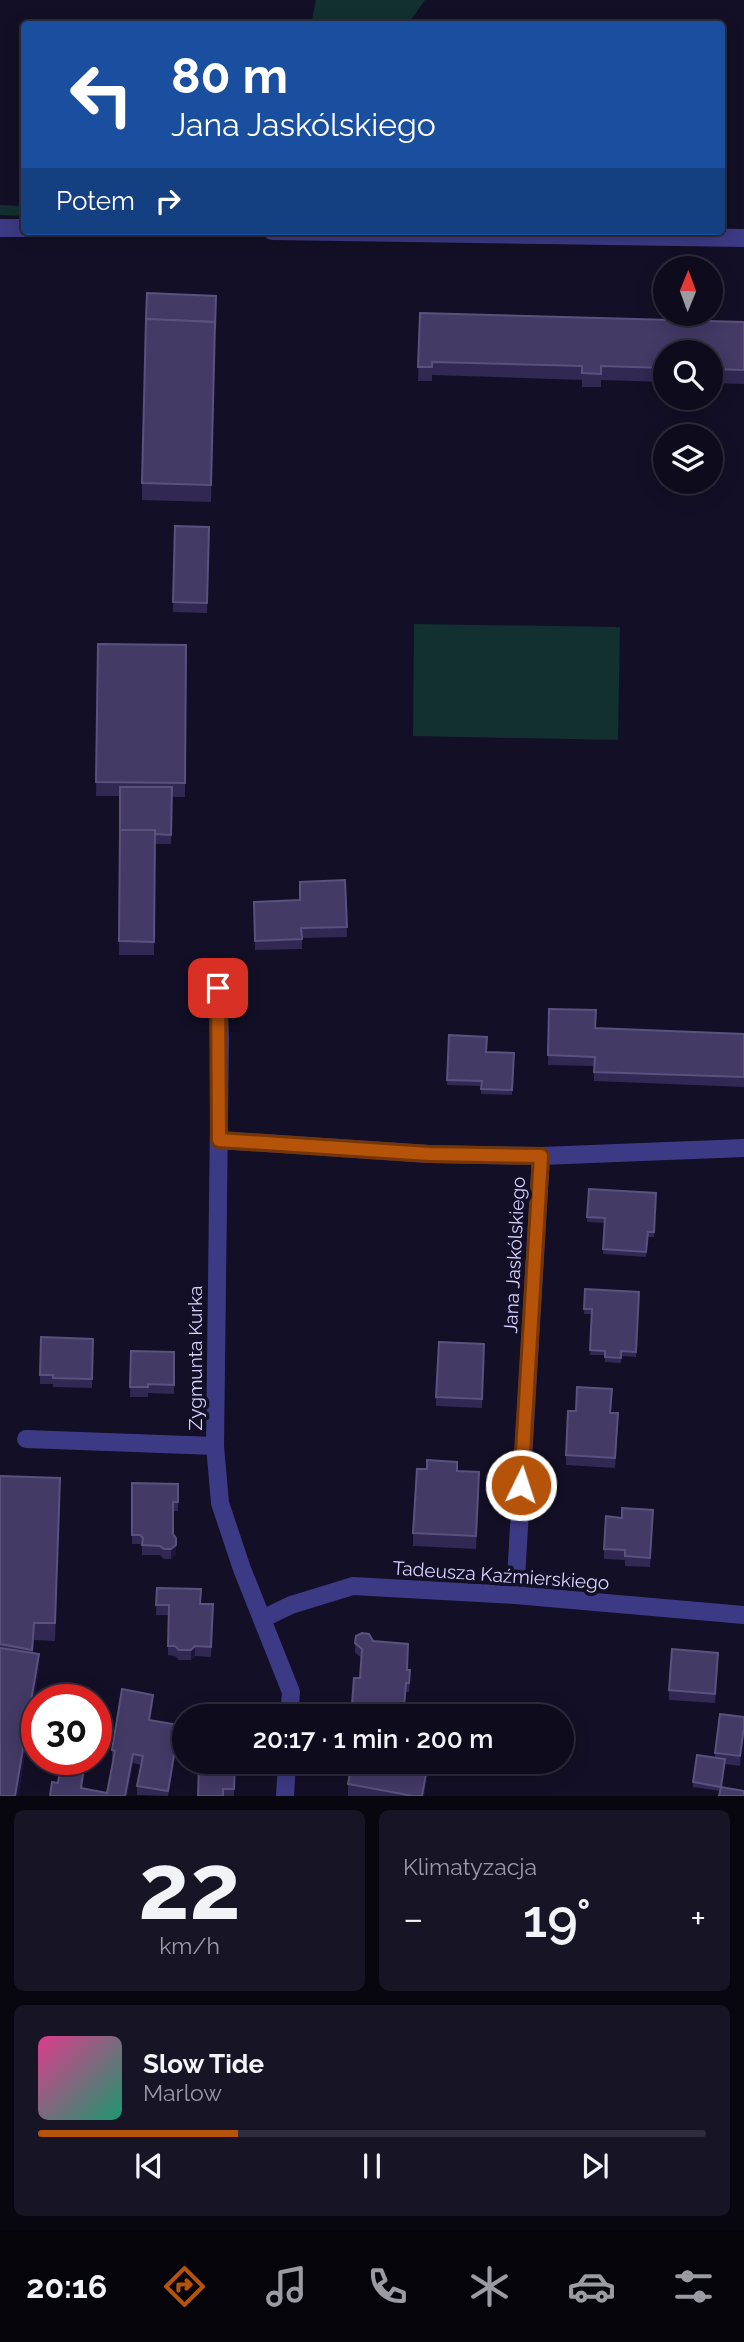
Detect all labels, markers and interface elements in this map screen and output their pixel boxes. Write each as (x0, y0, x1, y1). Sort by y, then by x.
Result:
text: 80 m (171, 47, 288, 104)
icon: left (56, 49, 147, 140)
text: Jana Jaskólskiego (171, 106, 436, 143)
icon: right (149, 182, 187, 220)
text: Potem (56, 186, 135, 216)
north arrow (653, 256, 723, 326)
map controls (653, 256, 723, 494)
button: search (653, 340, 723, 410)
button: layers (653, 424, 723, 494)
pin (188, 958, 248, 1018)
icon: arrive (199, 969, 237, 1007)
street label: Jana Jaskólskiego (499, 1176, 529, 1334)
street label: Zygmunta Kurka (184, 1286, 206, 1430)
position arrow (484, 1448, 558, 1522)
street label: Tadeusza Kaźmierskiego (392, 1556, 610, 1594)
speed limit sign: 30 (21, 1684, 112, 1775)
text: 20:17 · 1 min · 200 m (253, 1724, 493, 1754)
text: 22 (138, 1833, 241, 1940)
text: Klimatyzacja (403, 1853, 537, 1880)
text: 19° (523, 1888, 591, 1949)
text: − (403, 1896, 423, 1941)
text: + (690, 1896, 706, 1941)
text: km/h (159, 1932, 220, 1959)
text: Slow Tide (143, 2049, 264, 2079)
text: Marlow (143, 2079, 222, 2106)
icon: previous (130, 2147, 168, 2185)
icon: pause (353, 2147, 391, 2185)
icon: next (576, 2147, 614, 2185)
icon: directions (160, 2262, 209, 2311)
icon: music (262, 2262, 311, 2311)
icon: phone (363, 2262, 412, 2311)
icon: climate (465, 2262, 514, 2311)
icon: car (567, 2262, 616, 2311)
icon: filters (669, 2262, 718, 2311)
text: 20:16 (26, 2268, 107, 2305)

